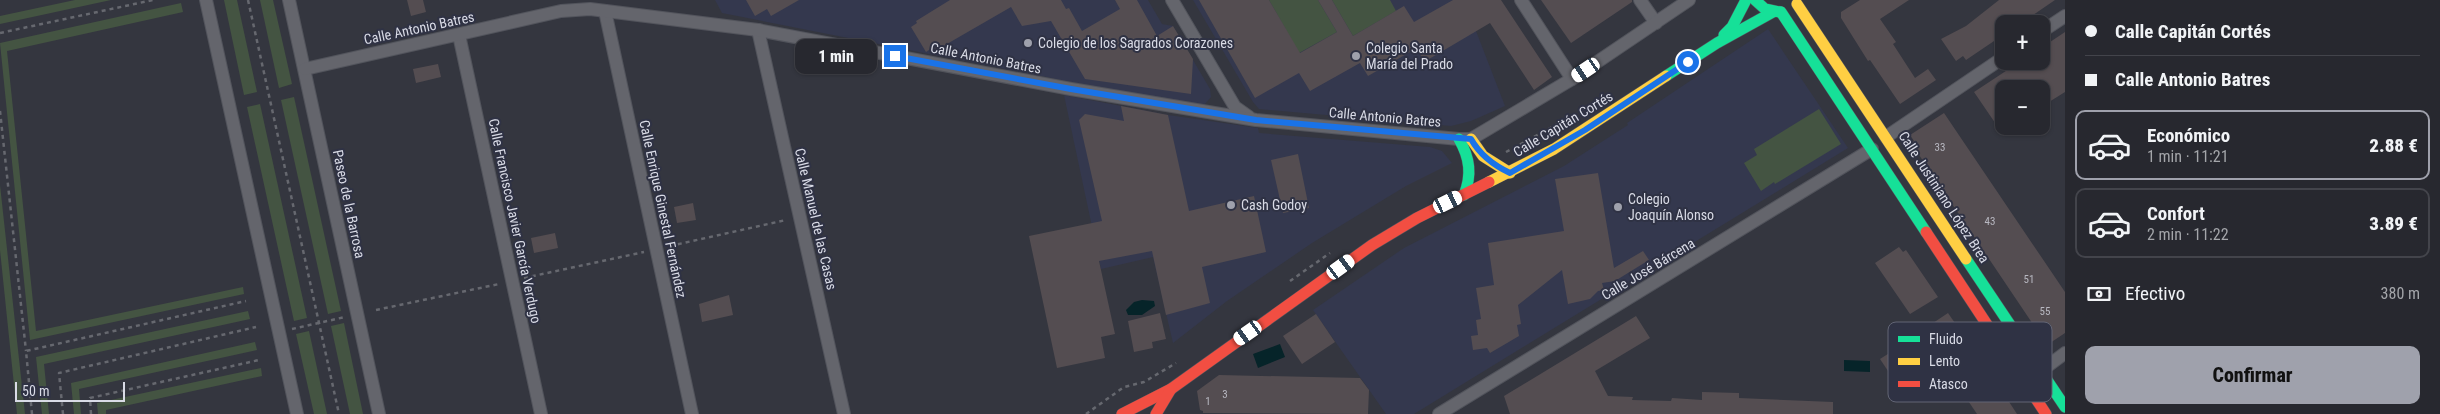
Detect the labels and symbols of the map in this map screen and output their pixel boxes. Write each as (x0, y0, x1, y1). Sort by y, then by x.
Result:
street label: Calle Antonio Batres (362, 8, 476, 48)
place label: Colegio de los Sagrados Corazones (1038, 35, 1233, 51)
marker: Colegio de los Sagrados Corazones (1022, 37, 1034, 49)
callout: 1 min (795, 38, 878, 74)
street label: Calle Antonio Batres (929, 39, 1043, 77)
place label: Colegio Santa María del Prado (1366, 40, 1453, 72)
route end (884, 45, 906, 67)
marker: Colegio Santa María del Prado (1350, 50, 1362, 62)
route start (1677, 51, 1699, 73)
car (1569, 55, 1602, 85)
street label: Calle Capitán Cortés (1510, 88, 1616, 160)
street label: Calle Antonio Batres (1328, 104, 1442, 130)
street label: Calle Francisco Javier García Verdugo (485, 117, 545, 325)
street label: Calle Enrique Ginestal Fernández (636, 119, 690, 299)
street label: Calle Justiniano López Brea (1896, 128, 1992, 266)
house number: 33 (1935, 141, 1945, 154)
street label: Calle Manuel de las Casas (792, 147, 840, 291)
street label: Paseo de la Barrosa (330, 148, 368, 260)
car (1431, 189, 1464, 215)
place label: Colegio Joaquín Alonso (1628, 191, 1714, 223)
place label: Cash Godoy (1241, 197, 1307, 213)
marker: Cash Godoy (1225, 199, 1237, 211)
marker: Colegio Joaquín Alonso (1612, 201, 1624, 213)
house number: 43 (1985, 215, 1995, 228)
street label: Calle José Bárcena (1599, 235, 1697, 303)
car (1324, 252, 1357, 282)
house number: 51 (2024, 273, 2034, 286)
house number: 55 (2040, 305, 2050, 318)
car (1231, 318, 1264, 348)
legend (1888, 322, 2052, 402)
text: Fluido (1929, 331, 1963, 347)
text: Lento (1929, 353, 1960, 369)
text: Atasco (1929, 376, 1968, 392)
scale bar (15, 379, 125, 402)
house number: 3 (1222, 388, 1228, 401)
house number: 1 (1205, 395, 1211, 408)

